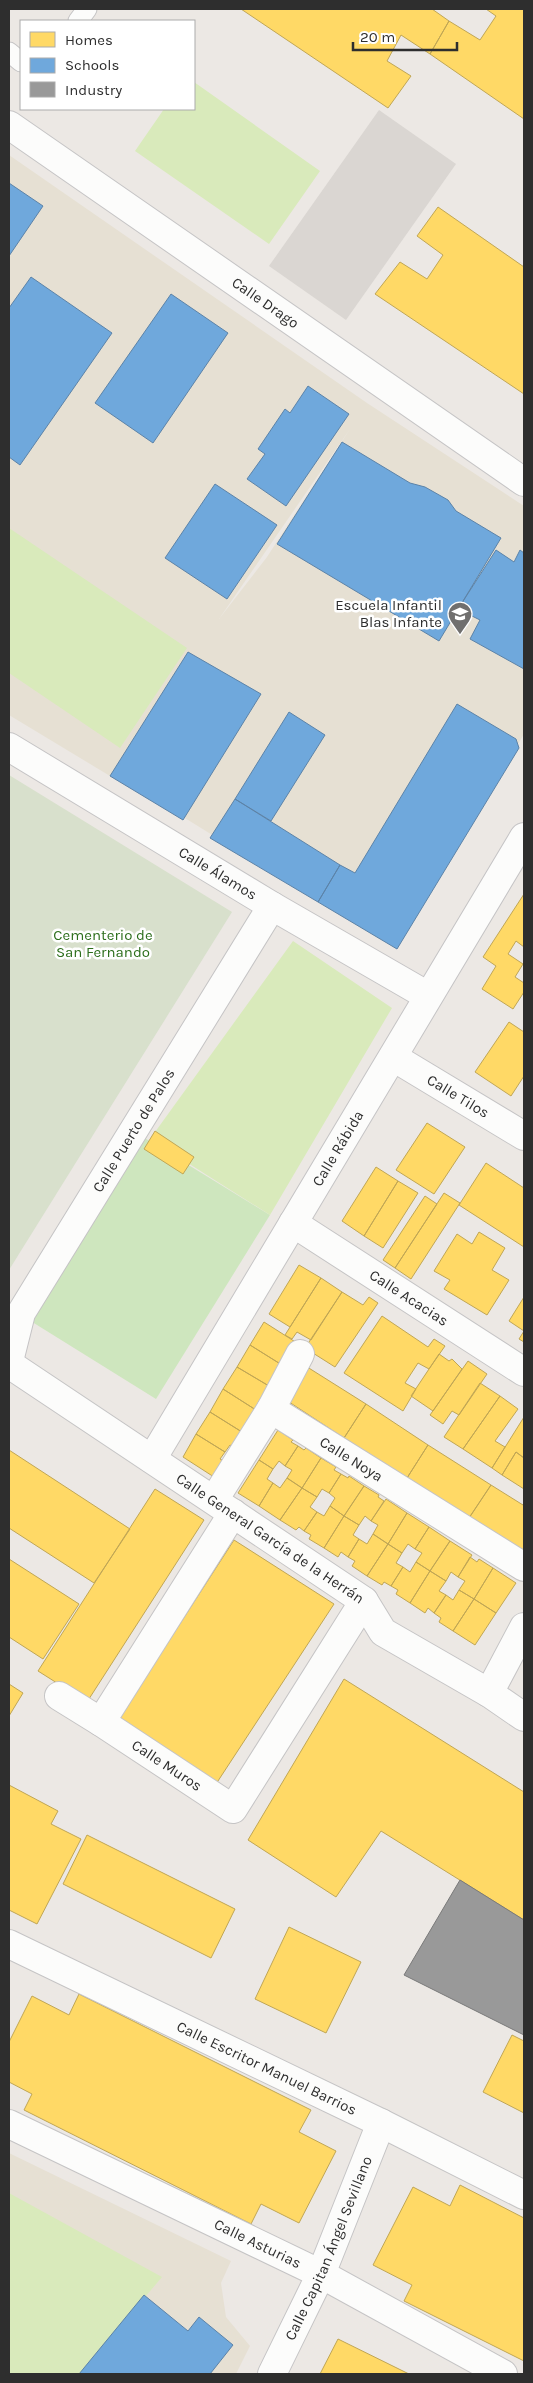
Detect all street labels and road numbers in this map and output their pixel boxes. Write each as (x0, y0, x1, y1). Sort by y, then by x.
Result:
street label: Calle Drago (228, 273, 302, 332)
street label: Calle Álamos (175, 843, 260, 904)
street label: Calle Puerto de Palos (89, 1065, 179, 1196)
street label: Calle Tilos (424, 1071, 492, 1122)
street label: Calle Rábida (308, 1107, 367, 1189)
street label: Calle Acacias (366, 1266, 452, 1330)
street label: Calle Noya (316, 1433, 386, 1486)
street label: Calle General García de la Herrán (173, 1469, 368, 1608)
street label: Calle Muros (128, 1736, 205, 1795)
street label: Calle Escritor Manuel Barrios (174, 2017, 360, 2119)
street label: Calle Capitan Ángel Sevillano (281, 2154, 376, 2343)
street label: Calle Asturias (211, 2215, 304, 2272)

